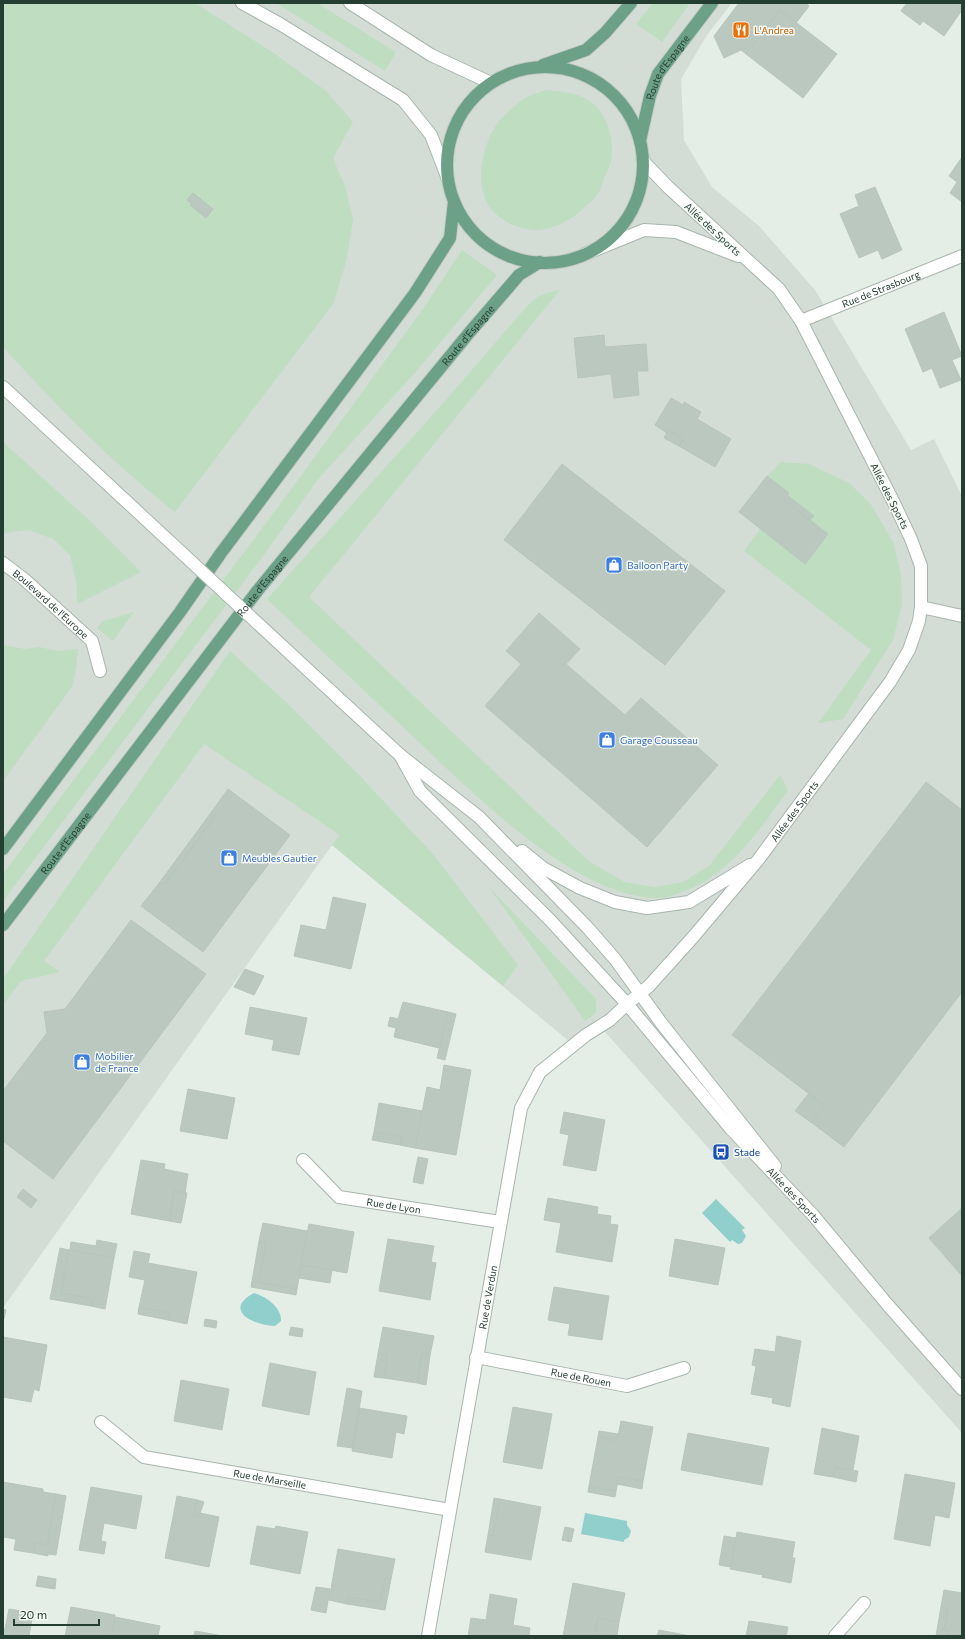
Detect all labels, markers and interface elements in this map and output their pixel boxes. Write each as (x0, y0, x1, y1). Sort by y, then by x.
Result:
restaurant icon: L'Andrea (731, 20, 751, 40)
place label: L'Andrea (754, 24, 794, 36)
street label: Route d'Espagne (643, 32, 692, 101)
street label: Allée des Sports (682, 200, 744, 258)
street label: Rue de Strasbourg (840, 267, 922, 310)
street label: Route d'Espagne (439, 303, 496, 368)
street label: Allée des Sports (868, 461, 912, 531)
street label: Route d'Espagne (234, 553, 290, 619)
shop icon: Balloon Party (604, 555, 624, 575)
place label: Balloon Party (627, 559, 688, 571)
street label: Boulevard de l'Europe (11, 567, 91, 641)
shop icon: Garage Cousseau (597, 730, 617, 750)
place label: Garage Cousseau (620, 734, 698, 746)
street label: Allée des Sports (768, 778, 821, 844)
street label: Route d'Espagne (38, 810, 93, 877)
shop icon: Meubles Gautier (219, 848, 239, 868)
place label: Meubles Gautier (242, 852, 317, 864)
place label: Mobilier de France (95, 1050, 139, 1074)
shop icon: Mobilier de France (72, 1052, 92, 1072)
bus stop icon: Stade (711, 1142, 731, 1162)
place label: Stade (734, 1146, 760, 1158)
street label: Allée des Sports (765, 1165, 823, 1226)
street label: Rue de Lyon (366, 1195, 422, 1216)
street label: Rue de Verdun (476, 1264, 499, 1330)
street label: Rue de Rouen (550, 1365, 612, 1389)
street label: Rue de Marseille (232, 1467, 307, 1491)
scale bar (14, 1601, 99, 1627)
text: 20 m (20, 1607, 47, 1621)

